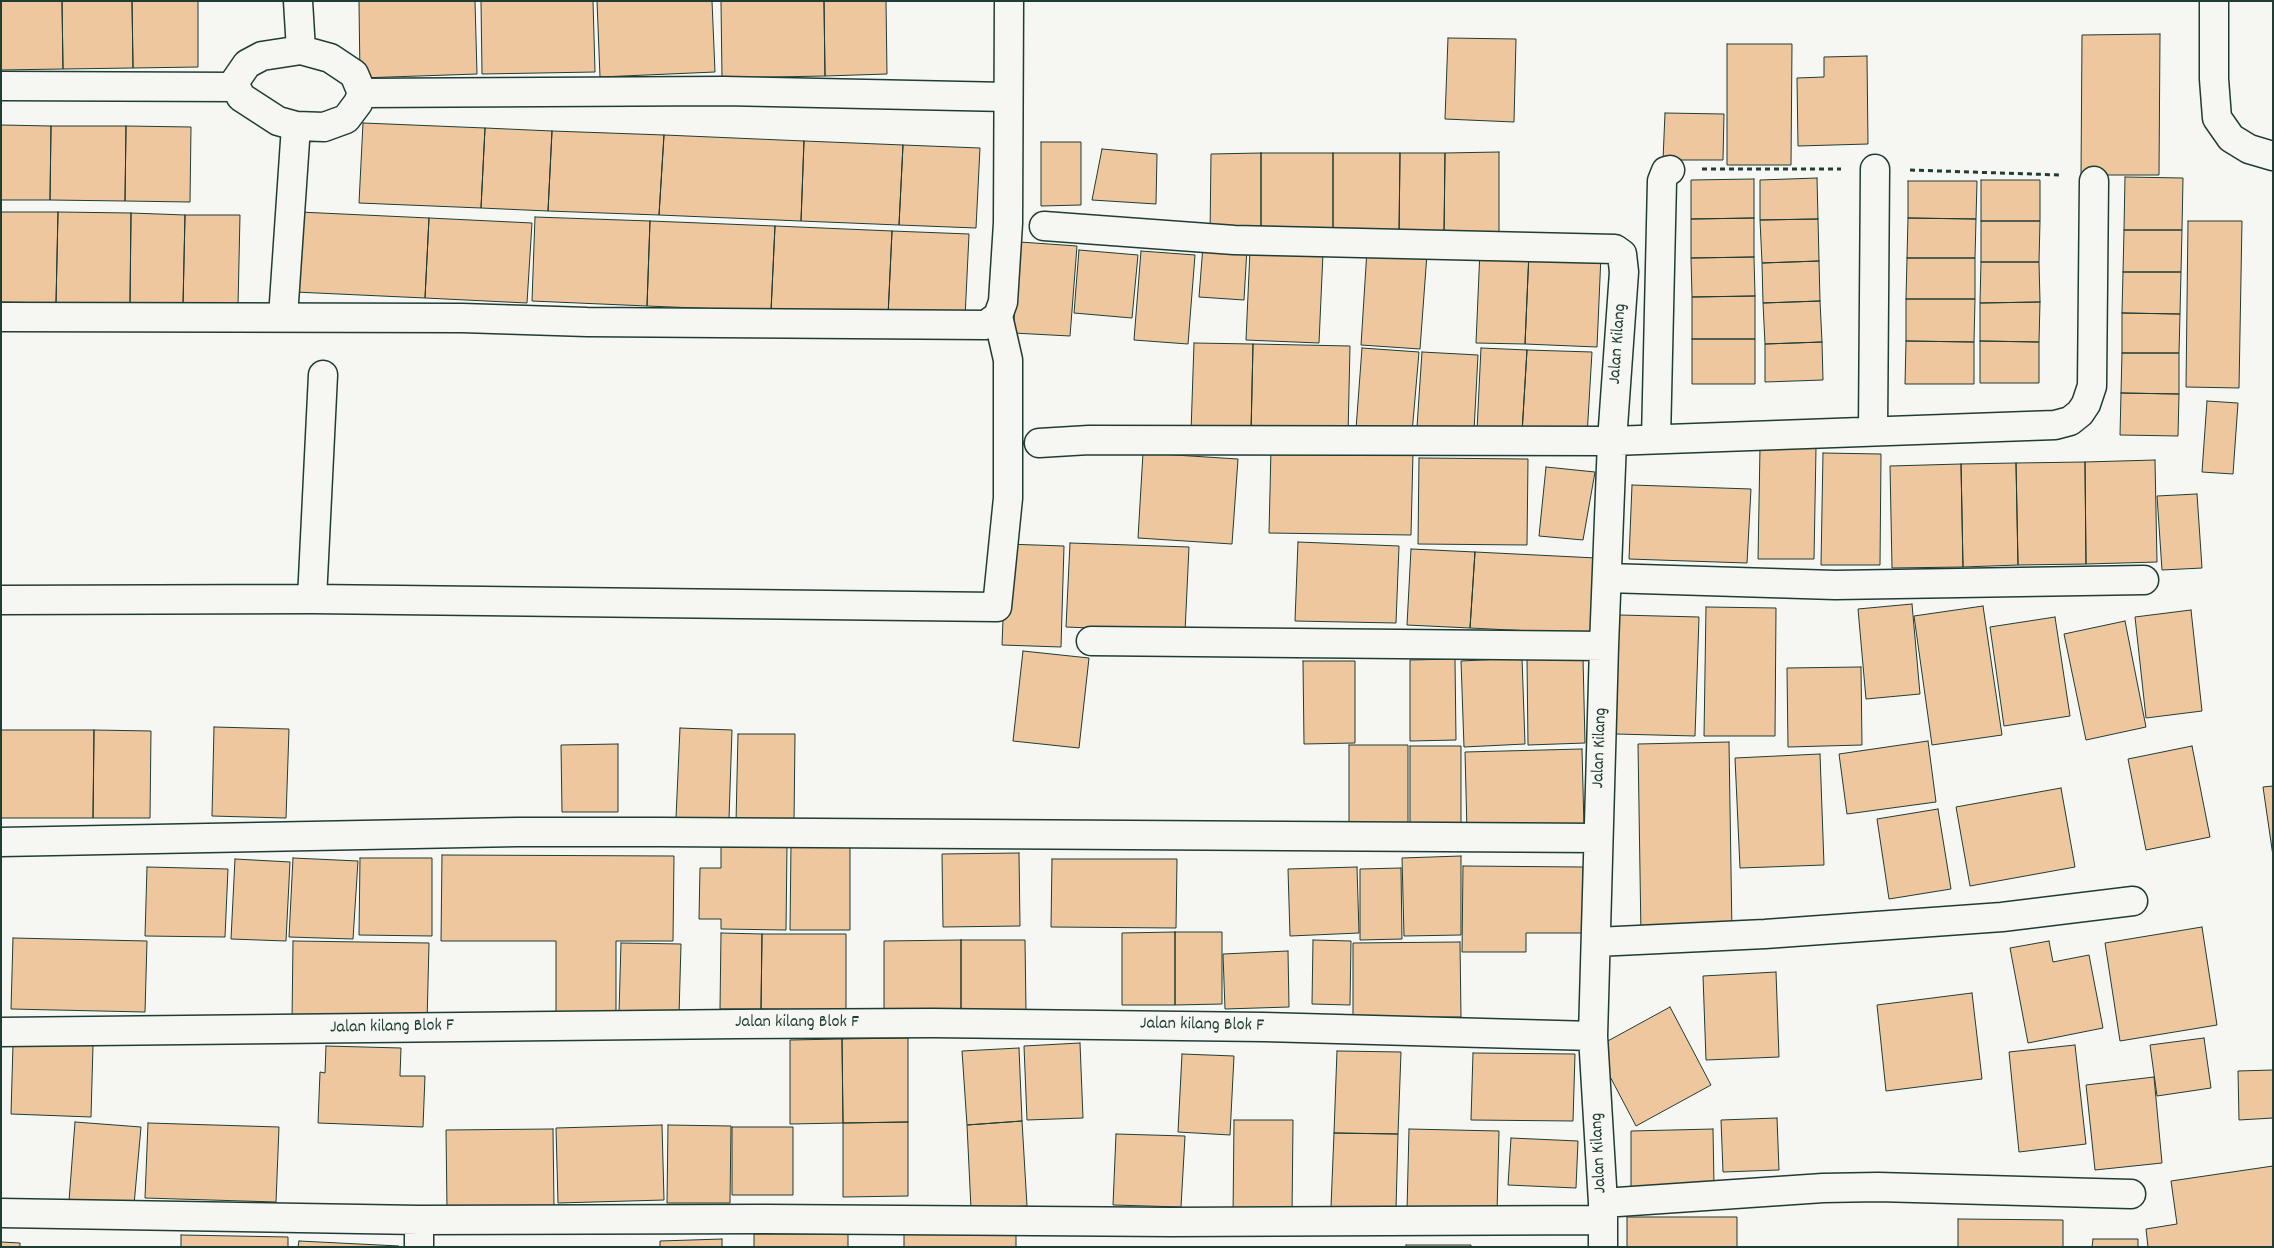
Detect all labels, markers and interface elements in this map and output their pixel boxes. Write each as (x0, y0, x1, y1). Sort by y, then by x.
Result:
street label: Jalan Kilang (1605, 303, 1633, 385)
street label: Jalan Kilang (1589, 707, 1613, 789)
street label: Jalan kilang Blok F (735, 1013, 859, 1035)
street label: Jalan kilang Blok F (1140, 1014, 1264, 1038)
street label: Jalan kilang Blok F (330, 1016, 454, 1040)
street label: Jalan Kilang (1587, 1112, 1613, 1194)

